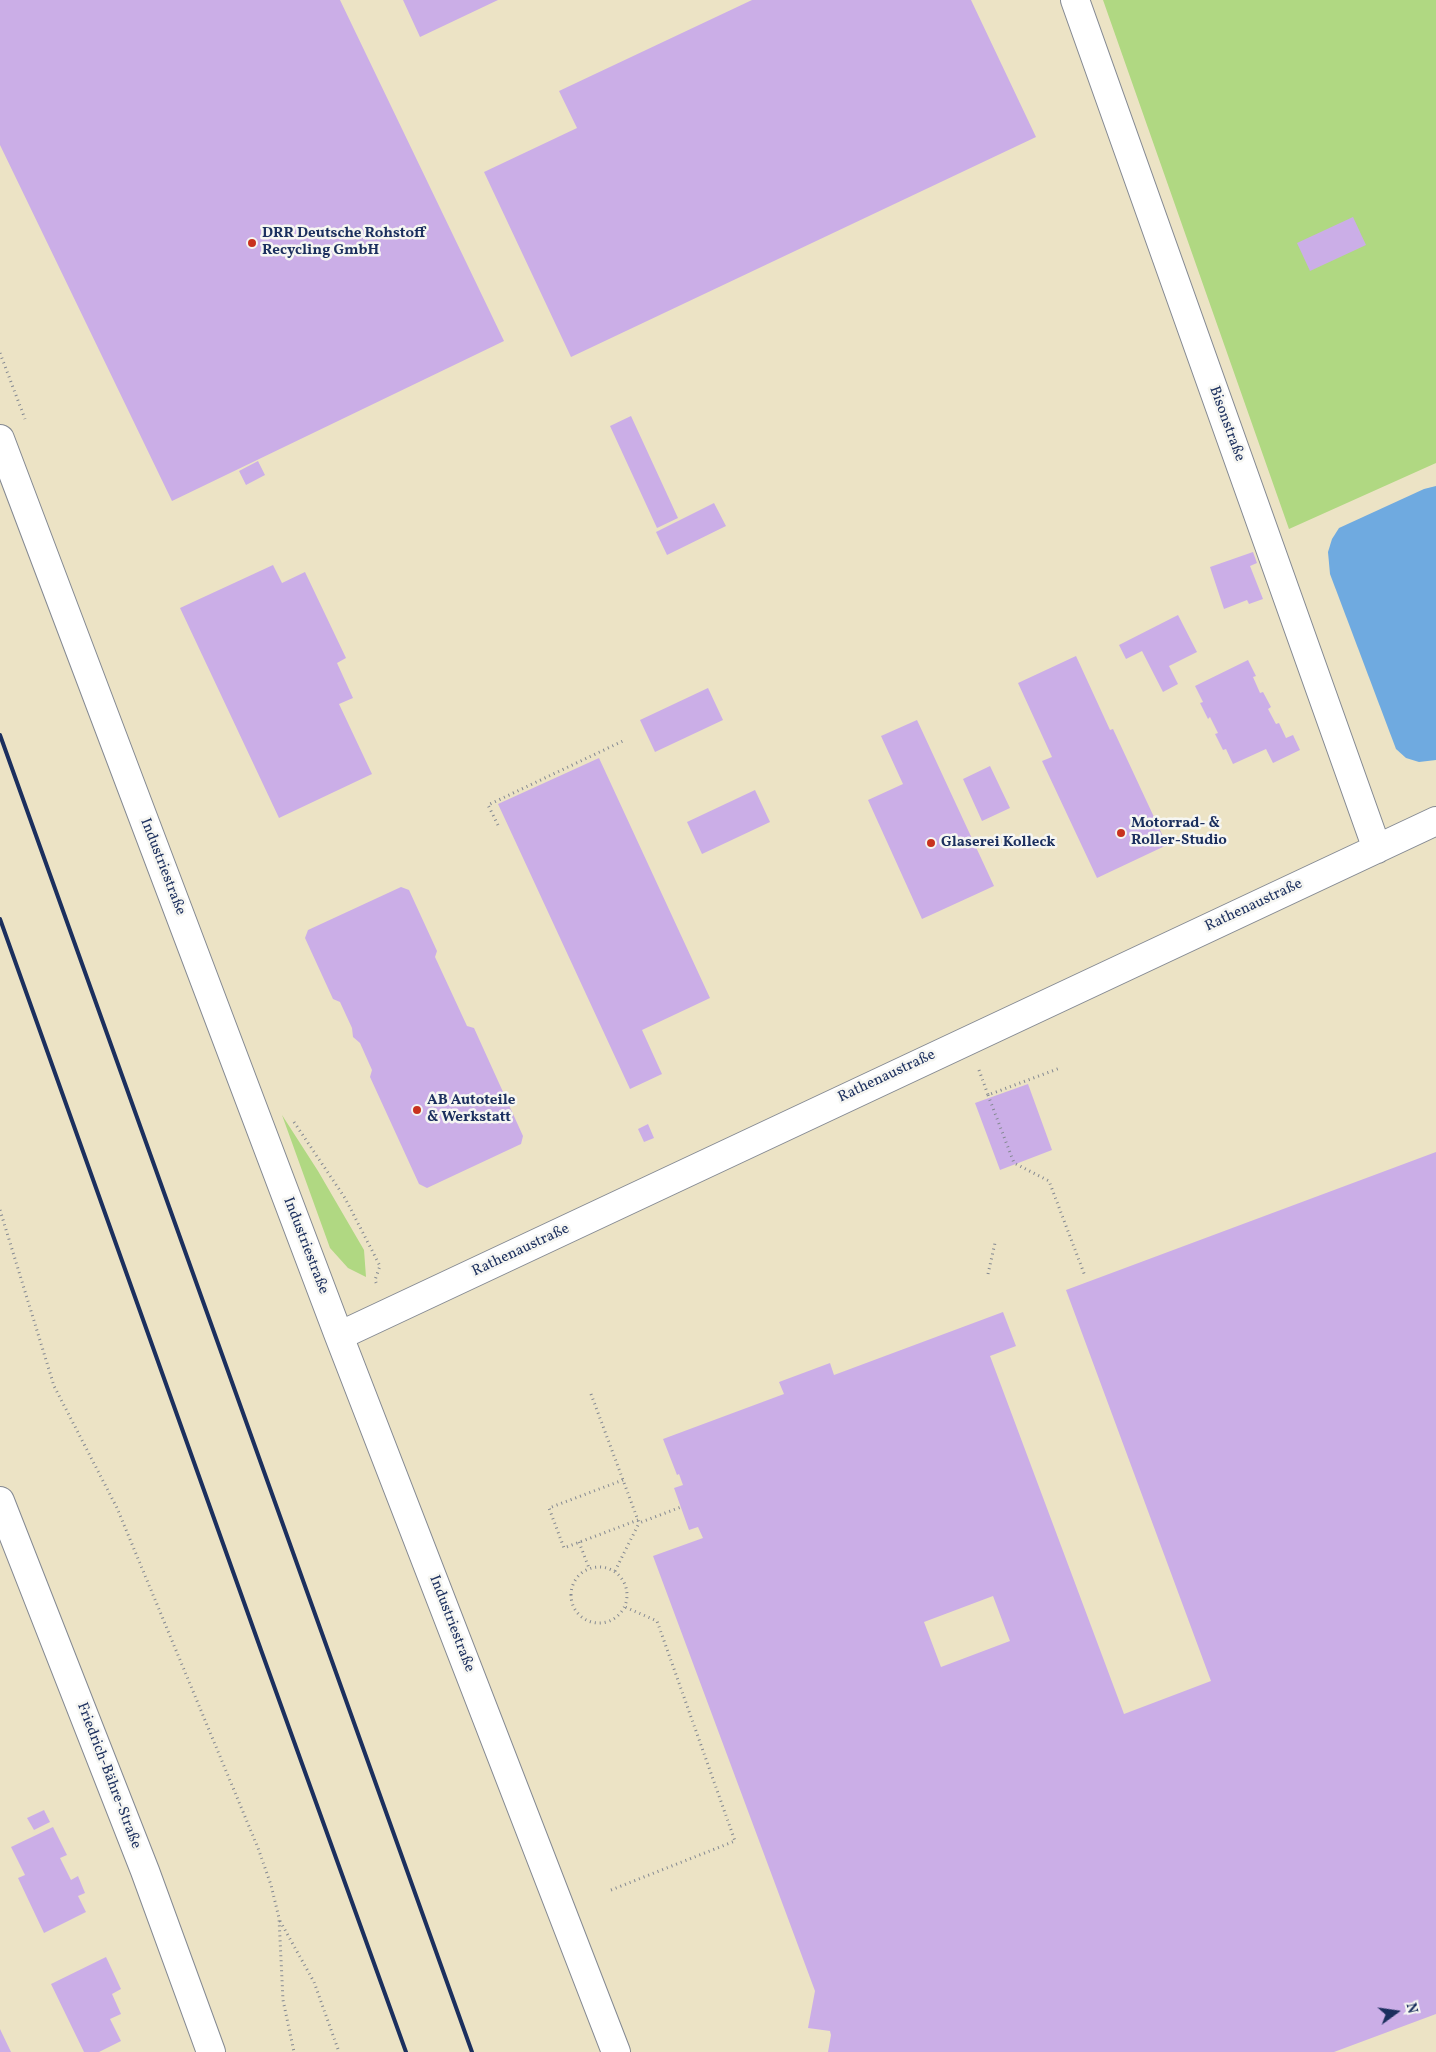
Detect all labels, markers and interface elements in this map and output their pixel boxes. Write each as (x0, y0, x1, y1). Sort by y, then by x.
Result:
place label: DRR Deutsche Rohstoff Recycling GmbH (262, 225, 425, 260)
marker: DRR Deutsche Rohstoff Recycling GmbH (246, 237, 258, 249)
street label: Bisonstraße (1204, 384, 1248, 464)
place label: Motorrad- & Roller-Studio (1131, 815, 1227, 850)
street label: Industriestraße (135, 816, 189, 918)
marker: Motorrad- & Roller-Studio (1115, 827, 1127, 839)
place label: Glaserei Kolleck (941, 834, 1055, 852)
marker: Glaserei Kolleck (925, 837, 937, 849)
street label: Rathenaustraße (1203, 876, 1305, 936)
street label: Rathenaustraße (836, 1047, 938, 1107)
place label: AB Autoteile & Werkstatt (427, 1092, 516, 1127)
marker: AB Autoteile & Werkstatt (411, 1104, 423, 1116)
street label: Industriestraße (278, 1195, 332, 1297)
street label: Rathenaustraße (470, 1221, 572, 1281)
street label: Industriestraße (424, 1573, 478, 1675)
street label: Friedrich-Bähre-Straße (72, 1700, 144, 1852)
north arrow (1371, 1987, 1421, 2037)
text: N (1401, 2001, 1421, 2015)

